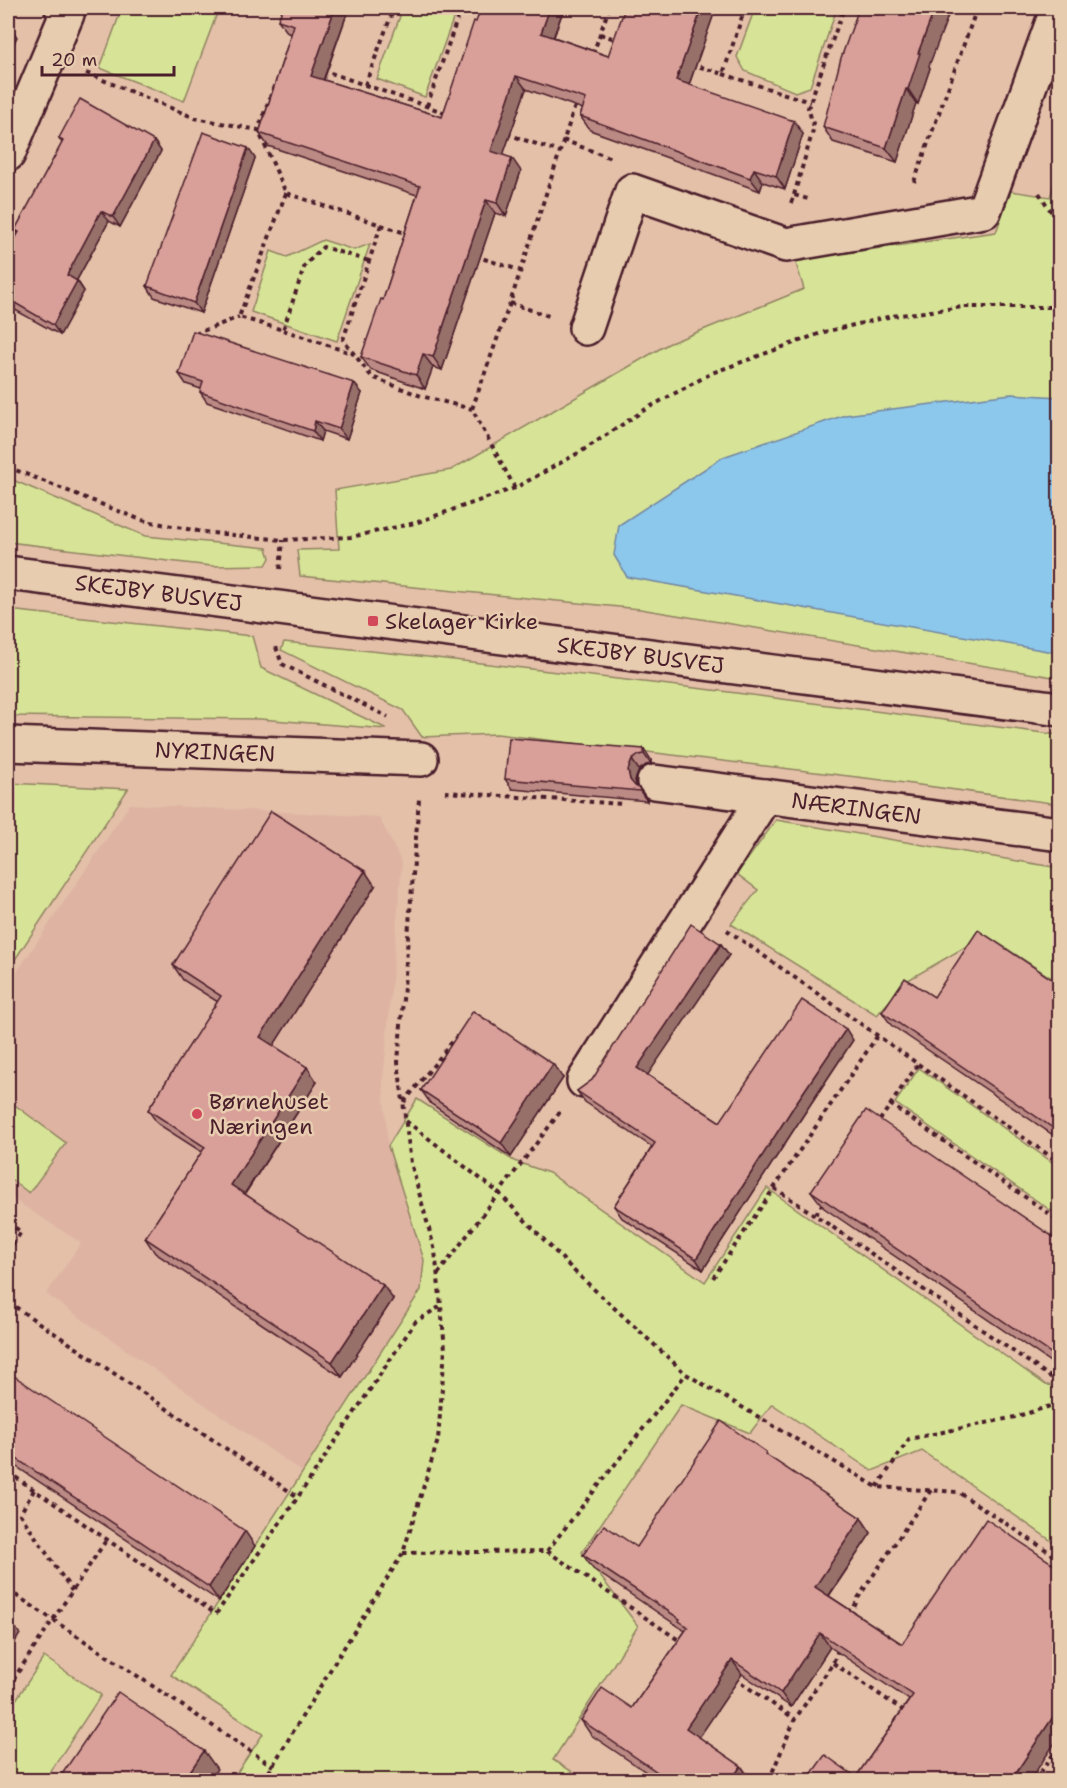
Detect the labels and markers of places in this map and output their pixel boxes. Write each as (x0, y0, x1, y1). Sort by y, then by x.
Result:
place label: Skelager Kirke (385, 607, 538, 636)
marker: Skelager Kirke (366, 614, 380, 628)
place label: Børnehuset Næringen (209, 1087, 329, 1141)
marker: Børnehuset Næringen (190, 1107, 204, 1121)

